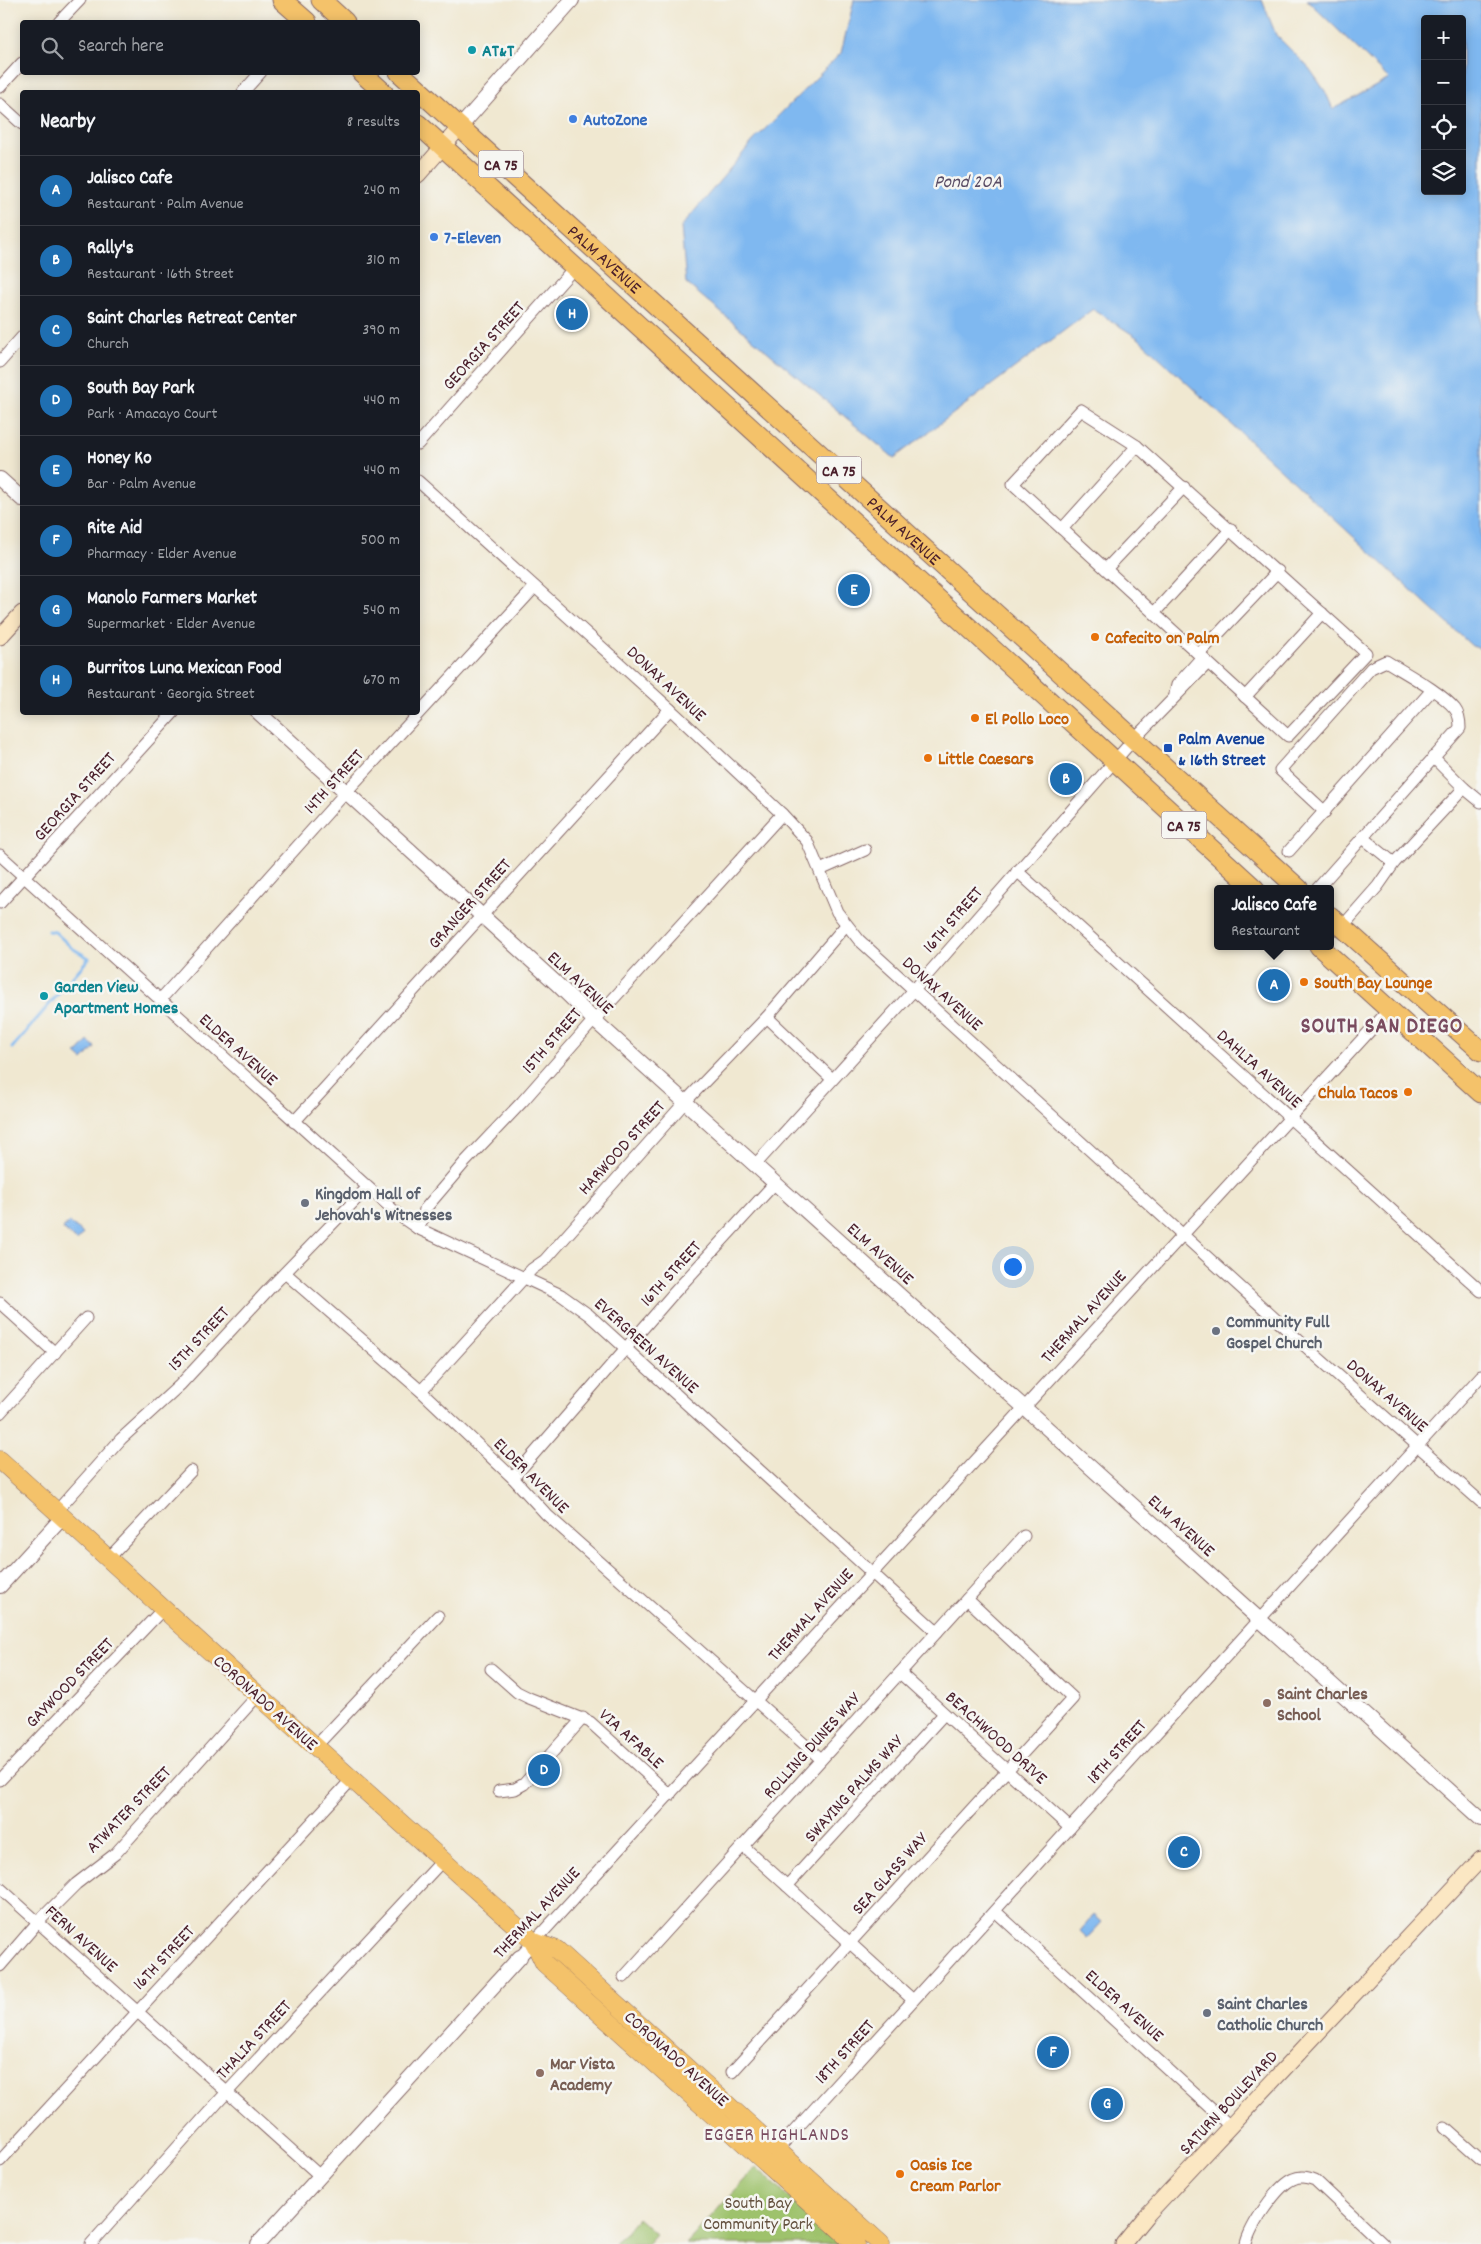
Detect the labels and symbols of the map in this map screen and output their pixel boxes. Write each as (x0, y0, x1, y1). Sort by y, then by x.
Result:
place label: AT&T (482, 40, 515, 65)
marker: AT&T (466, 44, 478, 56)
place label: AutoZone (583, 109, 648, 134)
marker: AutoZone (567, 113, 579, 125)
road number: CA 75 (478, 150, 524, 178)
water label: Pond 20A (934, 170, 1002, 197)
street label: PALM AVENUE (560, 220, 646, 301)
place label: 7-Eleven (444, 227, 501, 252)
marker: 7-Eleven (428, 231, 440, 243)
pin: H (556, 295, 588, 333)
street label: GEORGIA STREET (438, 297, 532, 397)
road number: CA 75 (816, 456, 862, 484)
street label: PALM AVENUE (860, 492, 945, 573)
pin: E (838, 571, 870, 609)
place label: Cafecito on Palm (1105, 627, 1220, 652)
marker: Cafecito on Palm (1089, 631, 1101, 643)
street label: DONAX AVENUE (620, 641, 711, 728)
place label: El Pollo Loco (985, 708, 1069, 733)
marker: El Pollo Loco (969, 712, 981, 724)
place label: Palm Avenue & 16th Street (1178, 728, 1266, 774)
marker: Palm Avenue & 16th Street (1162, 742, 1174, 754)
street label: 14TH STREET (299, 745, 371, 821)
street label: GEORGIA STREET (29, 748, 123, 848)
place label: Little Caesars (938, 748, 1034, 773)
marker: Little Caesars (922, 752, 934, 764)
pin: B (1050, 760, 1082, 798)
road number: CA 75 (1162, 812, 1206, 838)
street label: GRANGER STREET (423, 854, 518, 955)
street label: 16TH STREET (918, 882, 990, 959)
street label: ELM AVENUE (541, 947, 618, 1021)
street label: DONAX AVENUE (895, 952, 987, 1038)
pin: A (1258, 966, 1290, 1004)
place label: South Bay Lounge (1314, 972, 1432, 997)
place label: Garden View Apartment Homes (54, 976, 179, 1022)
marker: South Bay Lounge (1298, 976, 1310, 988)
marker: Garden View Apartment Homes (38, 990, 50, 1002)
street label: 15TH STREET (517, 1003, 589, 1080)
street label: ELDER AVENUE (192, 1009, 282, 1093)
district label: SOUTH SAN DIEGO (1301, 1012, 1463, 1043)
street label: DAHLIA AVENUE (1210, 1025, 1307, 1115)
place label: Chula Tacos (1318, 1082, 1398, 1107)
marker: Chula Tacos (1402, 1086, 1414, 1098)
street label: HARWOOD STREET (574, 1096, 672, 1202)
place label: Kingdom Hall of Jehovah's Witnesses (315, 1183, 453, 1229)
marker: Kingdom Hall of Jehovah's Witnesses (299, 1197, 311, 1209)
street label: ELM AVENUE (840, 1218, 918, 1292)
street label: 16TH STREET (636, 1236, 708, 1313)
your location (1000, 1254, 1026, 1280)
street label: THERMAL AVENUE (1036, 1266, 1134, 1370)
street label: EVERGREEN AVENUE (587, 1293, 703, 1401)
street label: 15TH STREET (163, 1302, 236, 1378)
place label: Community Full Gospel Church (1226, 1311, 1330, 1357)
marker: Community Full Gospel Church (1210, 1325, 1222, 1337)
street label: DONAX AVENUE (1340, 1354, 1433, 1440)
street label: ELDER AVENUE (487, 1433, 574, 1520)
street label: ELM AVENUE (1141, 1490, 1219, 1564)
street label: THERMAL AVENUE (763, 1564, 861, 1668)
street label: GAYWOOD STREET (21, 1633, 121, 1735)
street label: CORONADO AVENUE (206, 1650, 322, 1758)
place label: Saint Charles School (1277, 1683, 1368, 1729)
street label: BEACHWOOD DRIVE (939, 1686, 1052, 1791)
street label: ROLLING DUNES WAY (758, 1687, 868, 1805)
marker: Saint Charles School (1261, 1697, 1273, 1709)
street label: VIA AFABLE (592, 1704, 668, 1776)
street label: 18TH STREET (1082, 1715, 1154, 1790)
street label: SWAYING PALMS WAY (800, 1729, 911, 1849)
pin: D (528, 1751, 560, 1789)
street label: ATWATER STREET (82, 1761, 178, 1860)
street label: SEA GLASS WAY (847, 1827, 936, 1921)
pin: C (1168, 1833, 1200, 1871)
street label: THERMAL AVENUE (489, 1862, 587, 1965)
street label: FERN AVENUE (38, 1900, 122, 1979)
street label: 16TH STREET (128, 1921, 202, 1997)
street label: ELDER AVENUE (1078, 1965, 1168, 2049)
place label: Saint Charles Catholic Church (1217, 1993, 1323, 2039)
street label: THALIA STREET (211, 1995, 298, 2086)
street label: CORONADO AVENUE (617, 2006, 733, 2114)
marker: Saint Charles Catholic Church (1201, 2007, 1213, 2019)
street label: 18TH STREET (810, 2015, 882, 2090)
pin: F (1037, 2033, 1069, 2071)
street label: SATURN BOULEVARD (1175, 2046, 1285, 2162)
place label: Mar Vista Academy (550, 2053, 615, 2099)
marker: Mar Vista Academy (534, 2067, 546, 2079)
pin: G (1091, 2085, 1123, 2123)
district label: EGGER HIGHLANDS (704, 2123, 850, 2150)
place label: Oasis Ice Cream Parlor (910, 2154, 1001, 2200)
marker: Oasis Ice Cream Parlor (894, 2168, 906, 2180)
park label: South Bay Community Park (703, 2192, 813, 2238)

